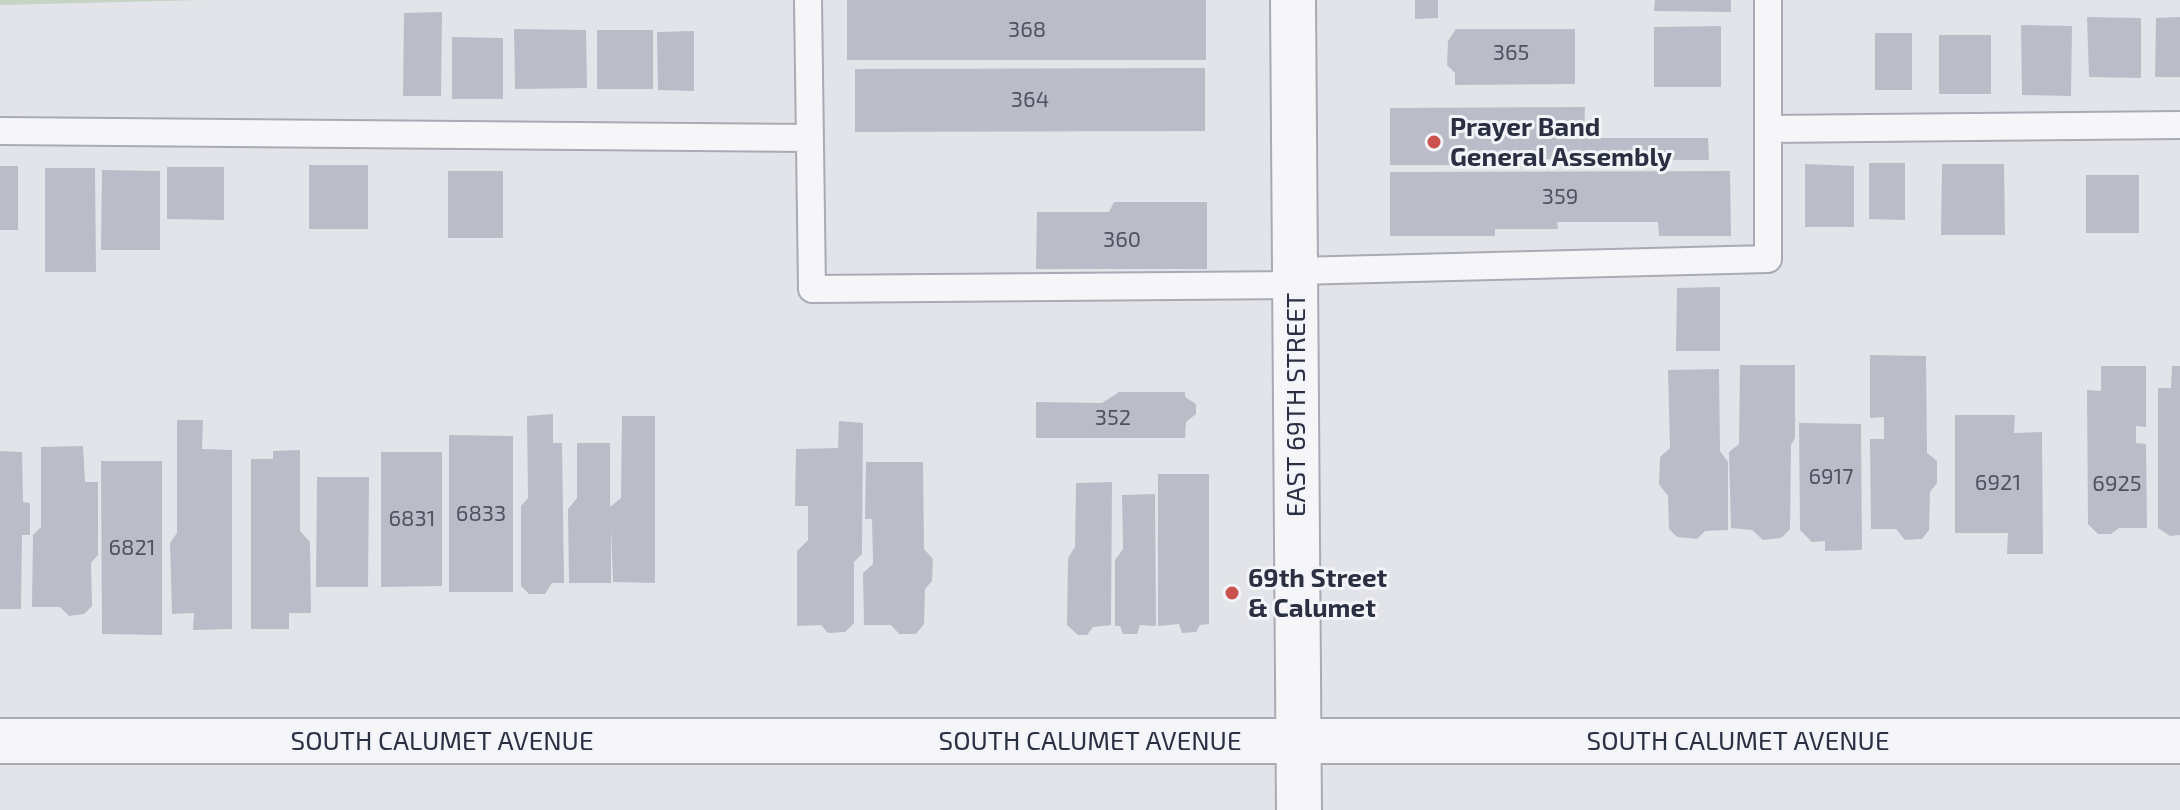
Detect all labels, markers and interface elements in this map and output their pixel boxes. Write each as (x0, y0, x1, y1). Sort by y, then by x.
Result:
house number: 368 (1008, 17, 1046, 43)
house number: 365 (1493, 40, 1529, 66)
house number: 364 (1011, 87, 1049, 113)
place label: Prayer Band General Assembly (1450, 111, 1672, 172)
marker: Prayer Band General Assembly (1425, 133, 1443, 151)
house number: 359 (1542, 184, 1578, 210)
house number: 360 (1103, 227, 1141, 253)
street label: EAST 69TH STREET (1280, 293, 1312, 517)
house number: 352 (1095, 405, 1131, 431)
house number: 6917 (1808, 464, 1854, 490)
house number: 6921 (1975, 470, 2021, 496)
house number: 6925 (2092, 471, 2142, 497)
house number: 6833 (456, 501, 506, 527)
house number: 6831 (389, 506, 435, 532)
house number: 6821 (108, 535, 156, 561)
place label: 69th Street & Calumet (1248, 562, 1387, 624)
marker: 69th Street & Calumet (1223, 584, 1241, 602)
street label: SOUTH CALUMET AVENUE (291, 725, 593, 757)
street label: SOUTH CALUMET AVENUE (939, 725, 1241, 757)
street label: SOUTH CALUMET AVENUE (1587, 725, 1889, 757)

